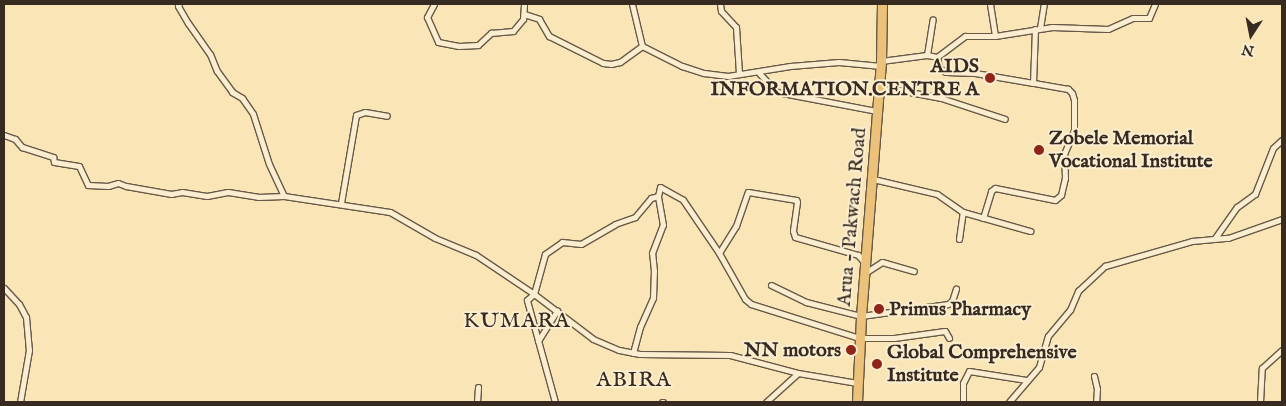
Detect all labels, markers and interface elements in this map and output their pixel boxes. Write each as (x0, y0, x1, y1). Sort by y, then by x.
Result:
north arrow (1226, 10, 1276, 60)
text: N (1240, 40, 1256, 60)
place label: AIDS INFORMATION.CENTRE A (710, 54, 979, 101)
marker: AIDS INFORMATION.CENTRE A (983, 71, 997, 85)
place label: Zobele Memorial Vocational Institute (1049, 126, 1213, 173)
street label: Arua - Pakwach Road (832, 127, 872, 307)
marker: Zobele Memorial Vocational Institute (1033, 144, 1045, 156)
place label: Primus Pharmacy (889, 297, 1031, 321)
marker: Primus Pharmacy (873, 303, 885, 315)
district label: KUMARA (463, 309, 571, 335)
place label: NN motors (744, 338, 841, 362)
place label: Global Comprehensive Institute (887, 340, 1077, 387)
marker: NN motors (845, 344, 857, 356)
marker: Global Comprehensive Institute (871, 358, 883, 370)
district label: ABIRA (596, 368, 672, 394)

